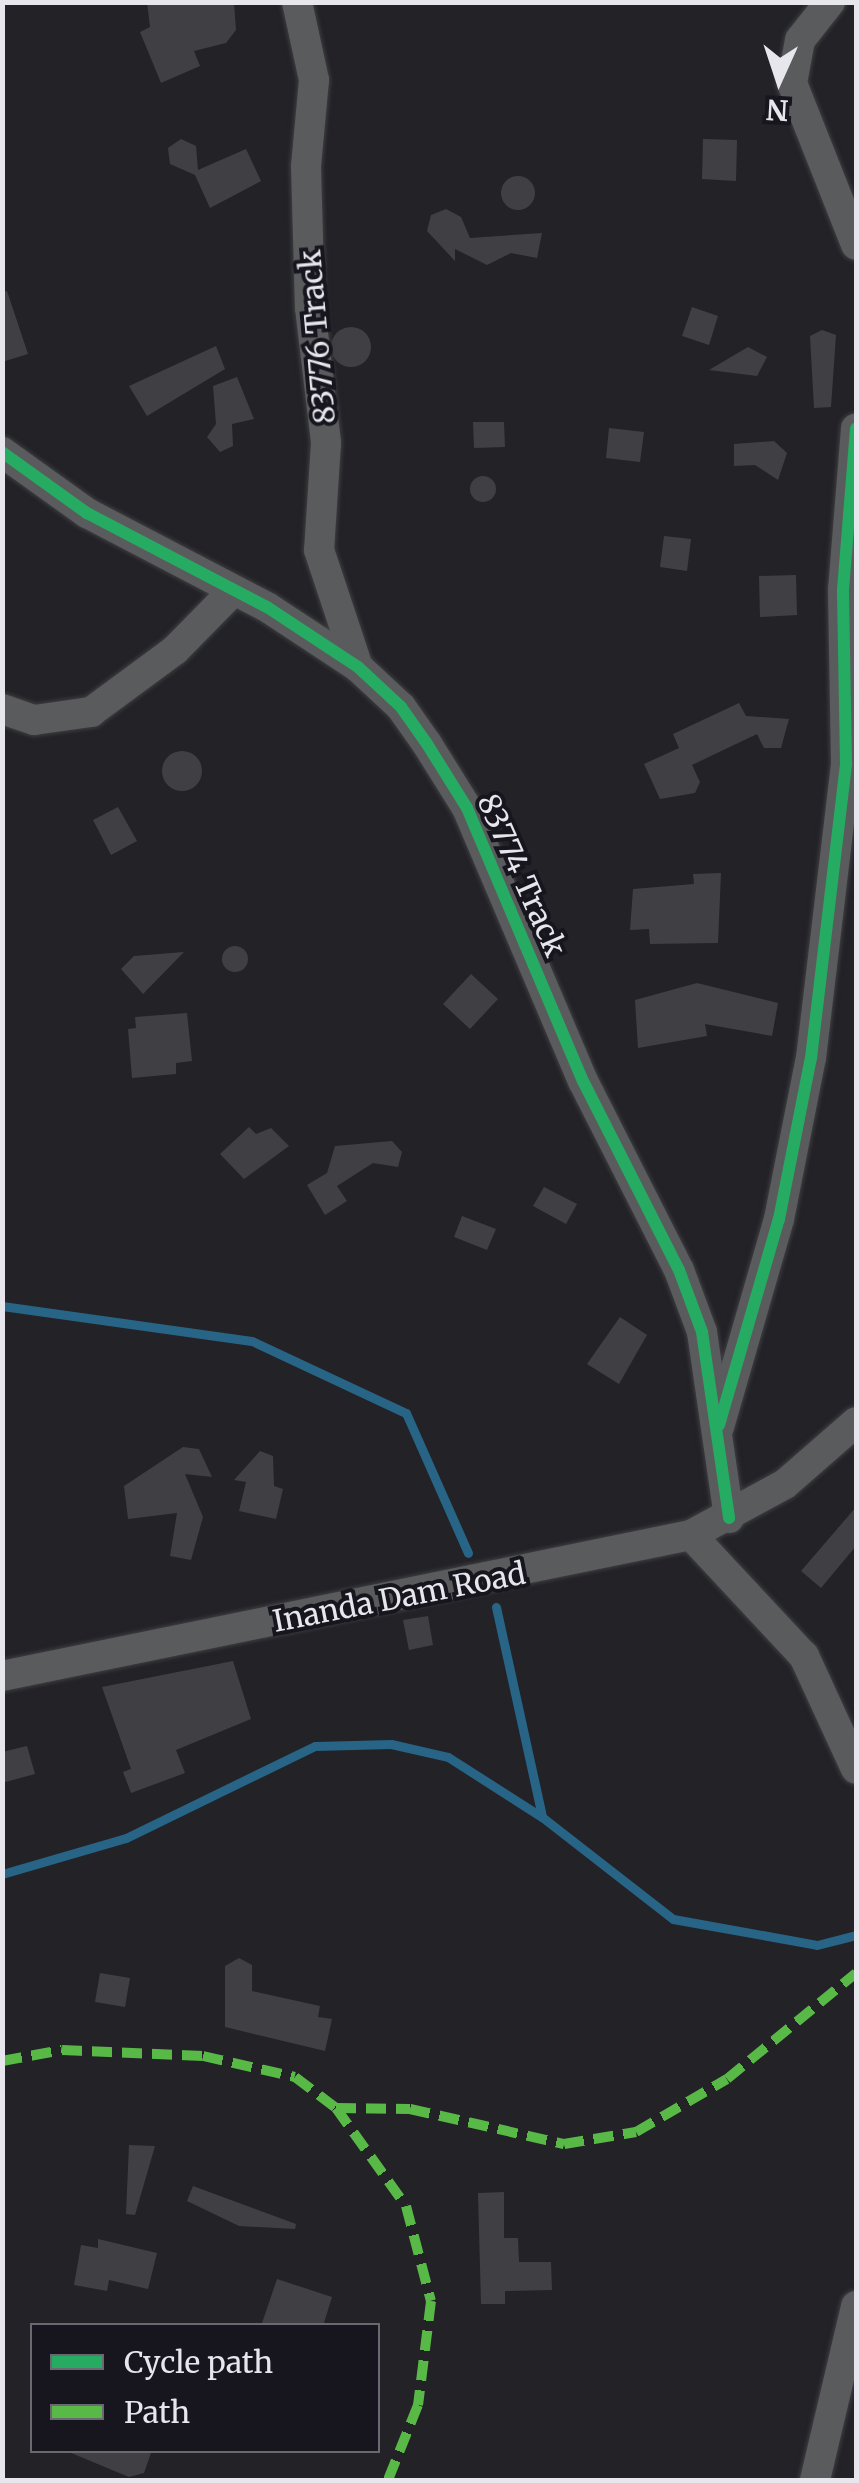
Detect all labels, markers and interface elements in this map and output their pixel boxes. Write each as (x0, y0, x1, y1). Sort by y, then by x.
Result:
north arrow (729, 30, 829, 130)
text: N (765, 91, 789, 129)
street label: 83776 Track (291, 249, 343, 425)
street label: 83774 Track (470, 788, 574, 962)
street label: Inanda Dam Road (270, 1555, 528, 1639)
legend (30, 2323, 380, 2453)
text: Cycle path (124, 2343, 273, 2381)
text: Path (124, 2393, 190, 2431)

